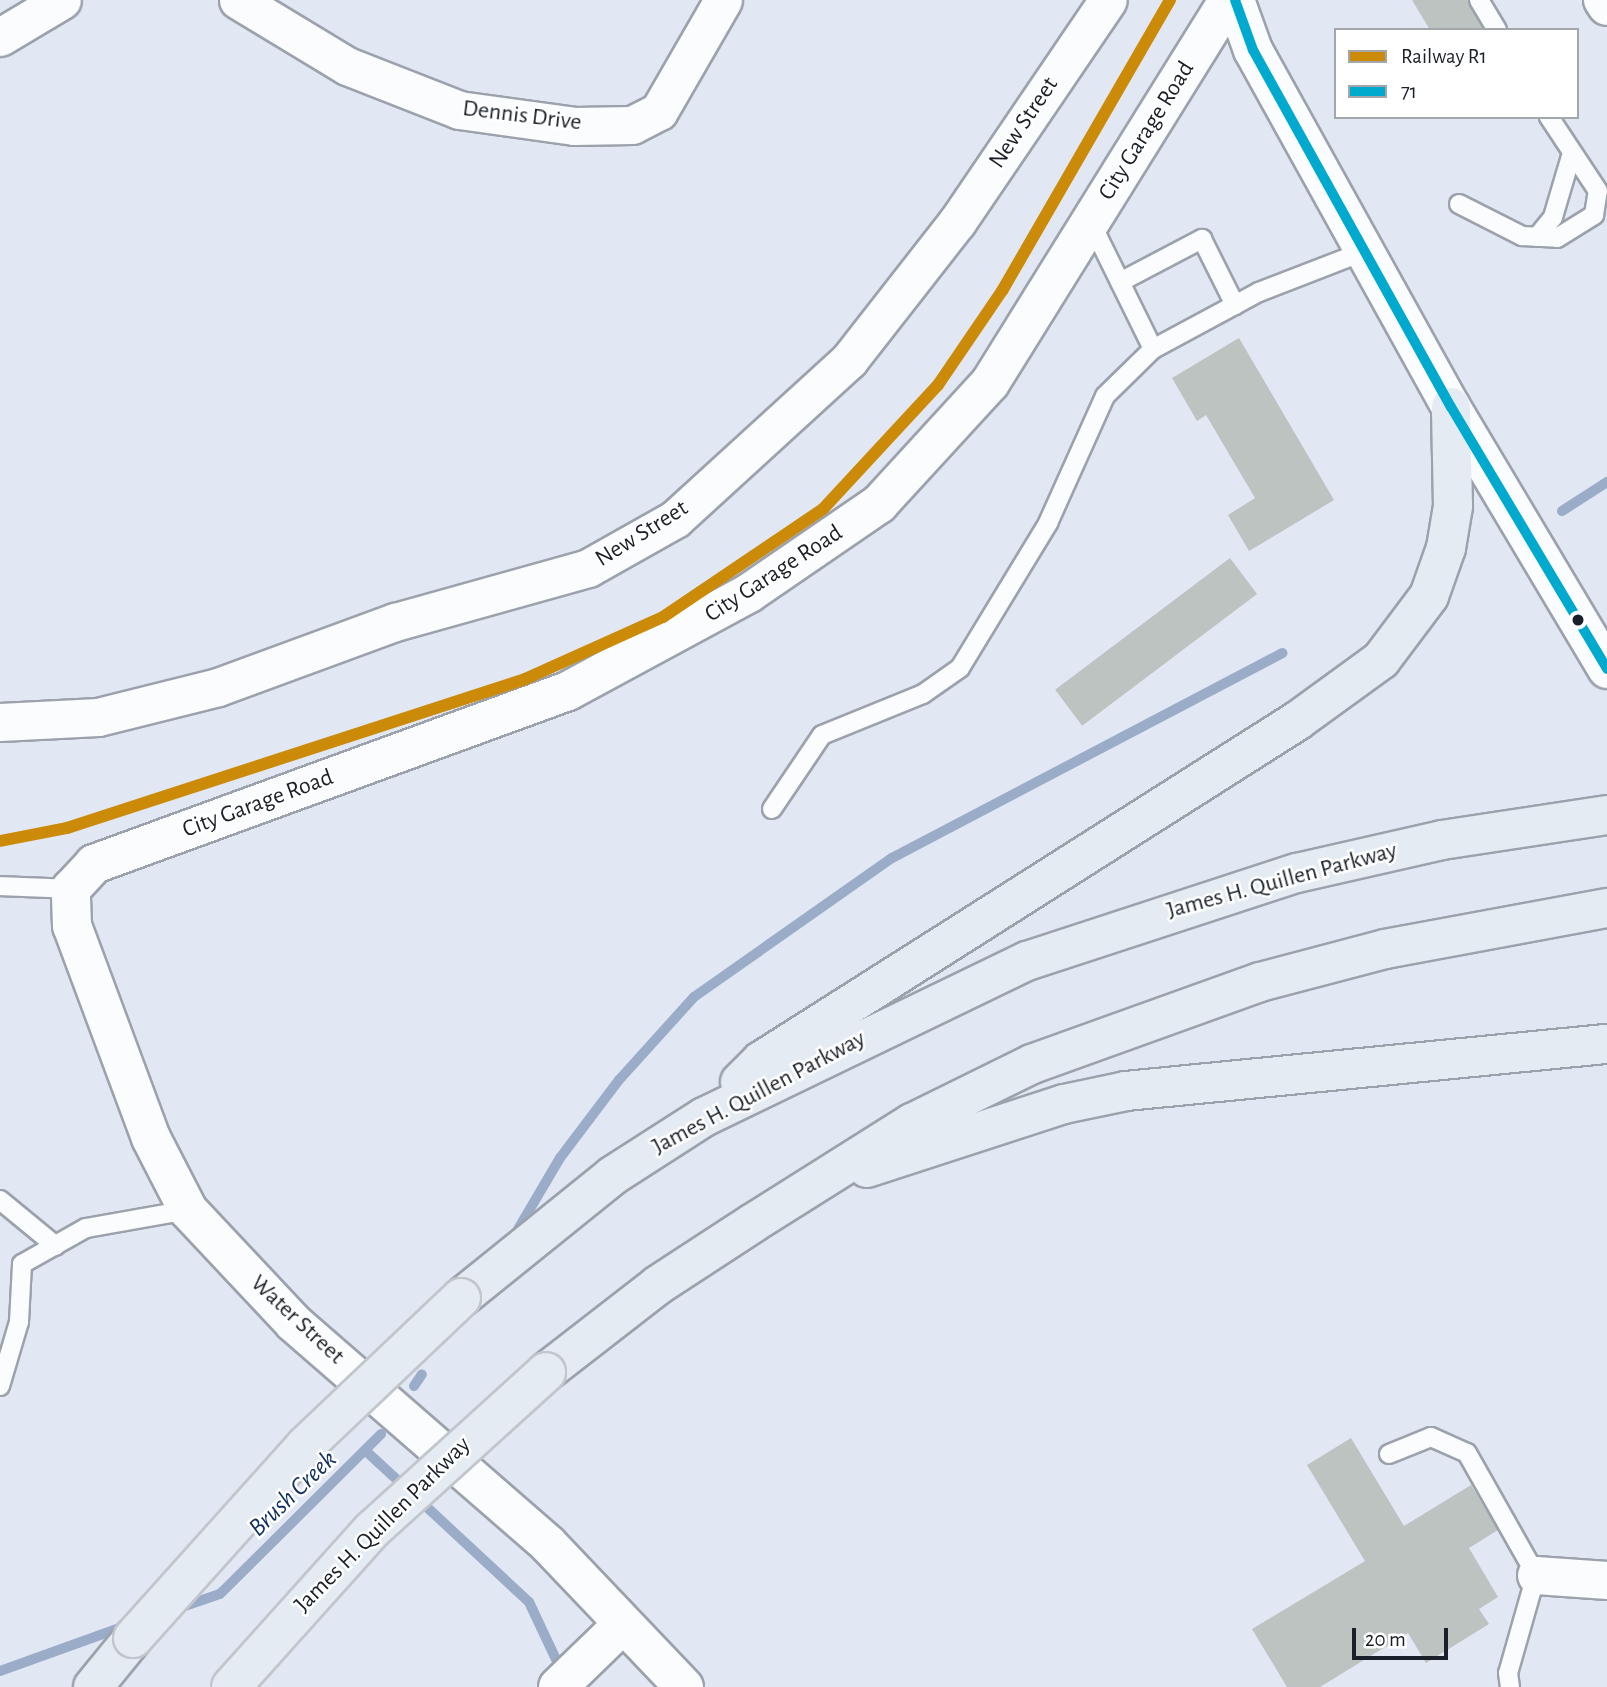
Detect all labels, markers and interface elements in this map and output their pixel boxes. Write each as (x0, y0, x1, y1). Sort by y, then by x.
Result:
legend (1334, 28, 1579, 119)
text: Railway R1 (1401, 46, 1487, 67)
street label: City Garage Road (1093, 56, 1201, 206)
street label: New Street (983, 72, 1065, 174)
text: 71 (1401, 81, 1417, 102)
street label: Dennis Drive (461, 94, 583, 138)
street label: New Street (590, 494, 694, 574)
street label: City Garage Road (700, 519, 848, 629)
unlabelled marker (1571, 613, 1585, 627)
street label: City Garage Road (179, 763, 337, 845)
street label: James H. Quillen Parkway (1164, 836, 1400, 926)
street label: James H. Quillen Parkway (648, 1025, 870, 1161)
street label: Water Street (244, 1269, 350, 1371)
street label: James H. Quillen Parkway (289, 1431, 477, 1619)
water label: Brush Creek (242, 1444, 344, 1544)
scale bar (1355, 1614, 1451, 1658)
text: 20 m (1365, 1629, 1406, 1650)

